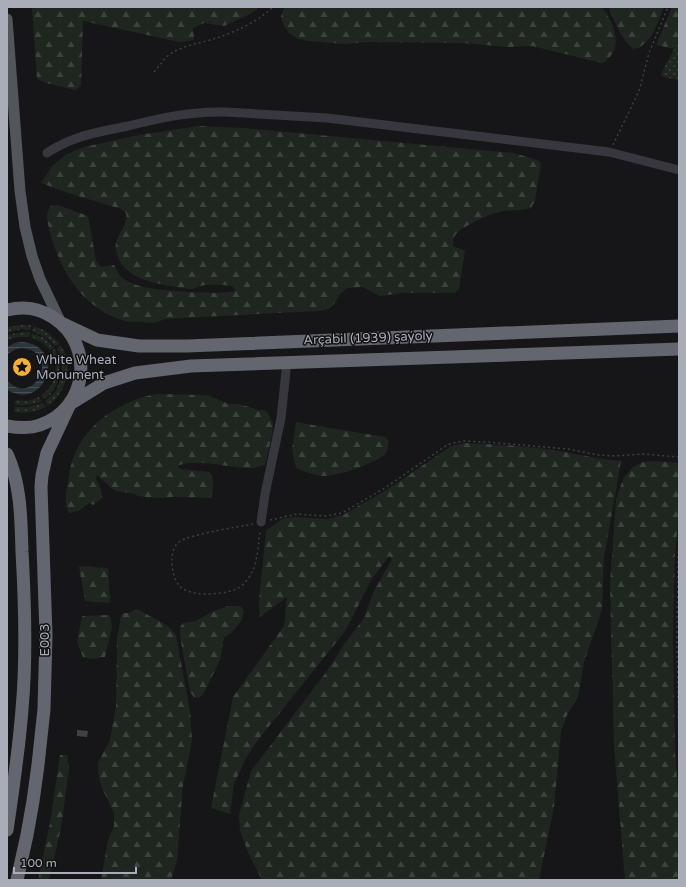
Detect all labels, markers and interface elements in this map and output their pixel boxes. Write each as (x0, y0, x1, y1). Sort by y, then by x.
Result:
street label: Arçabil (1939) şaýoly (303, 328, 433, 348)
place label: White Wheat Monument (36, 352, 116, 383)
place icon: White Wheat Monument (11, 356, 33, 378)
street label: E003 (37, 624, 53, 656)
scale bar (14, 849, 136, 875)
text: 100 m (20, 856, 57, 870)

